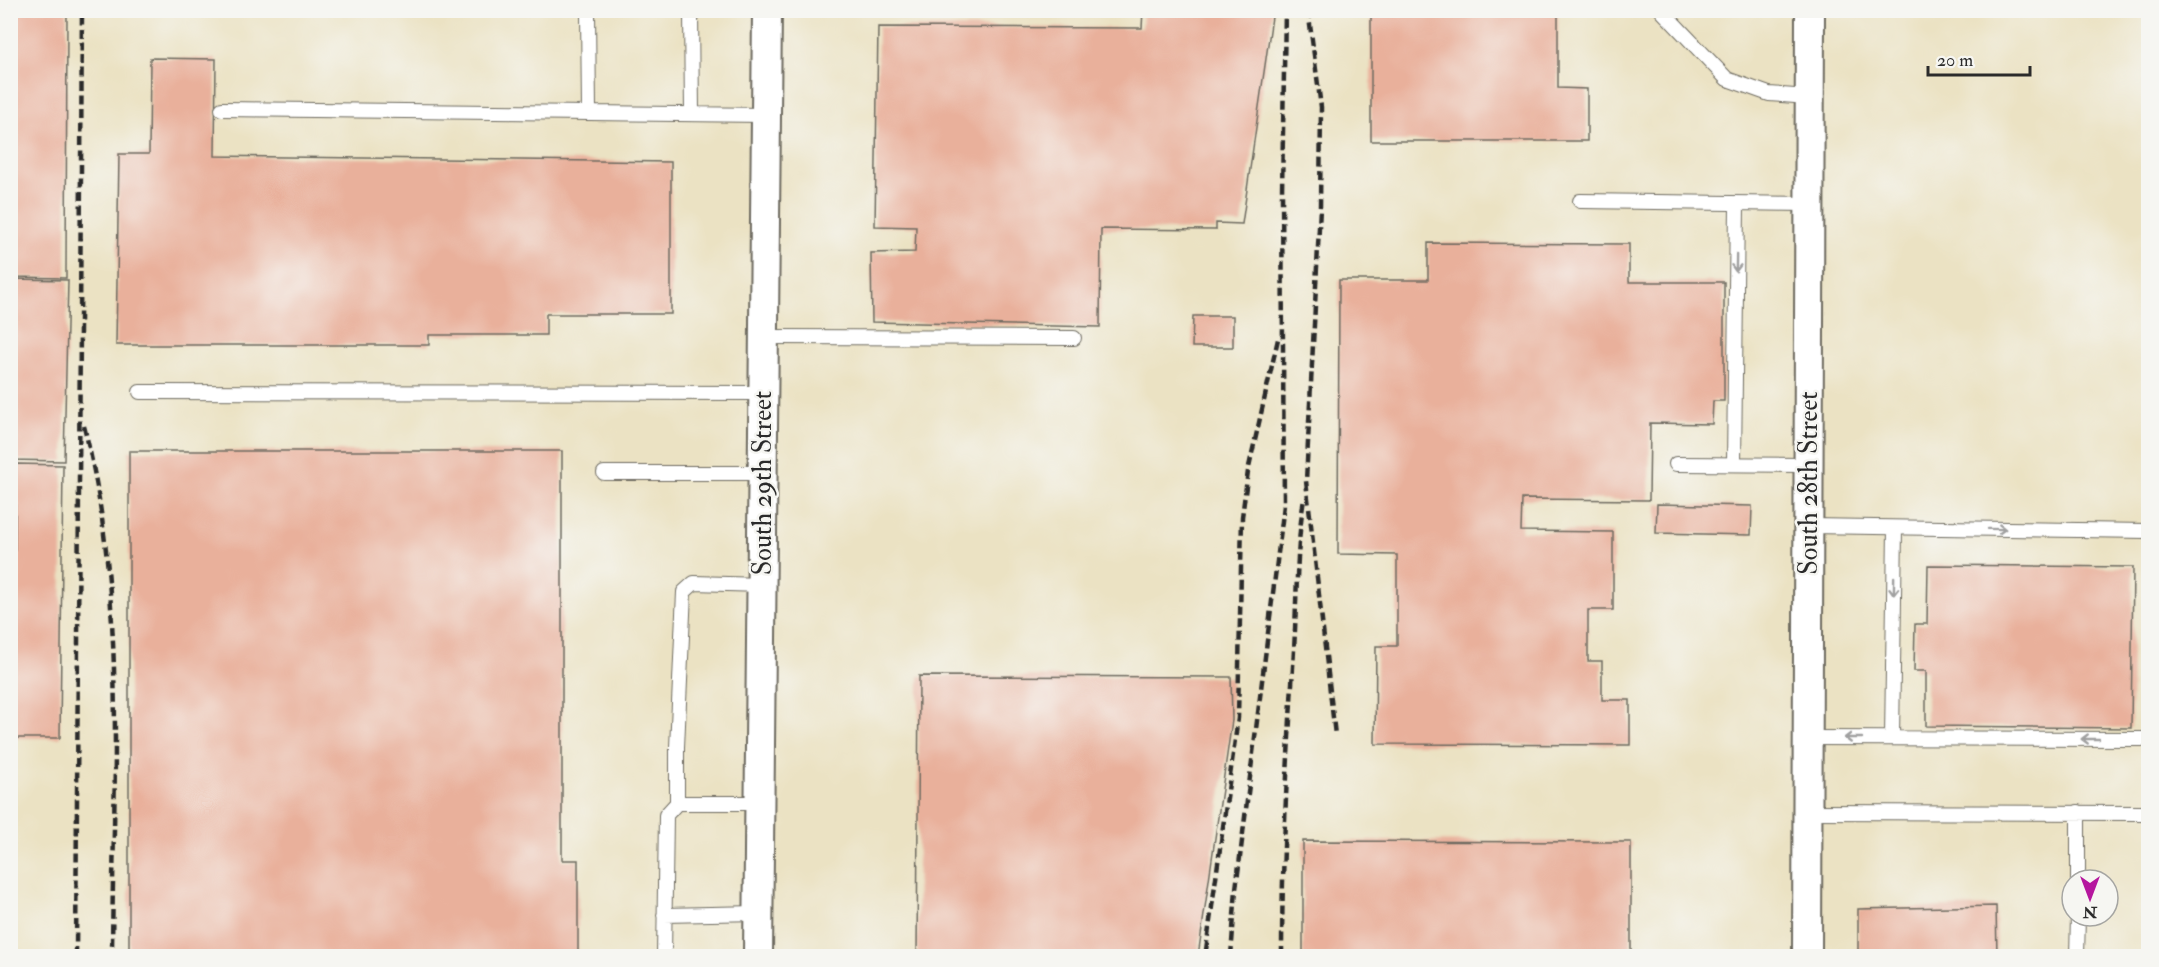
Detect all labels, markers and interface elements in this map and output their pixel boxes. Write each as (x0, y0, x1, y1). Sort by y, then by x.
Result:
scale bar (1928, 39, 2030, 77)
text: 20 m (1937, 49, 1973, 72)
one-way arrow (1730, 252, 1742, 272)
street label: South 29th Street (747, 391, 779, 575)
street label: South 28th Street (1793, 391, 1825, 575)
one-way arrow (1987, 523, 2007, 535)
one-way arrow (1888, 576, 1900, 596)
one-way arrow (1843, 732, 1863, 744)
one-way arrow (2081, 733, 2101, 745)
north arrow (2060, 868, 2120, 928)
text: N (2082, 902, 2098, 922)

